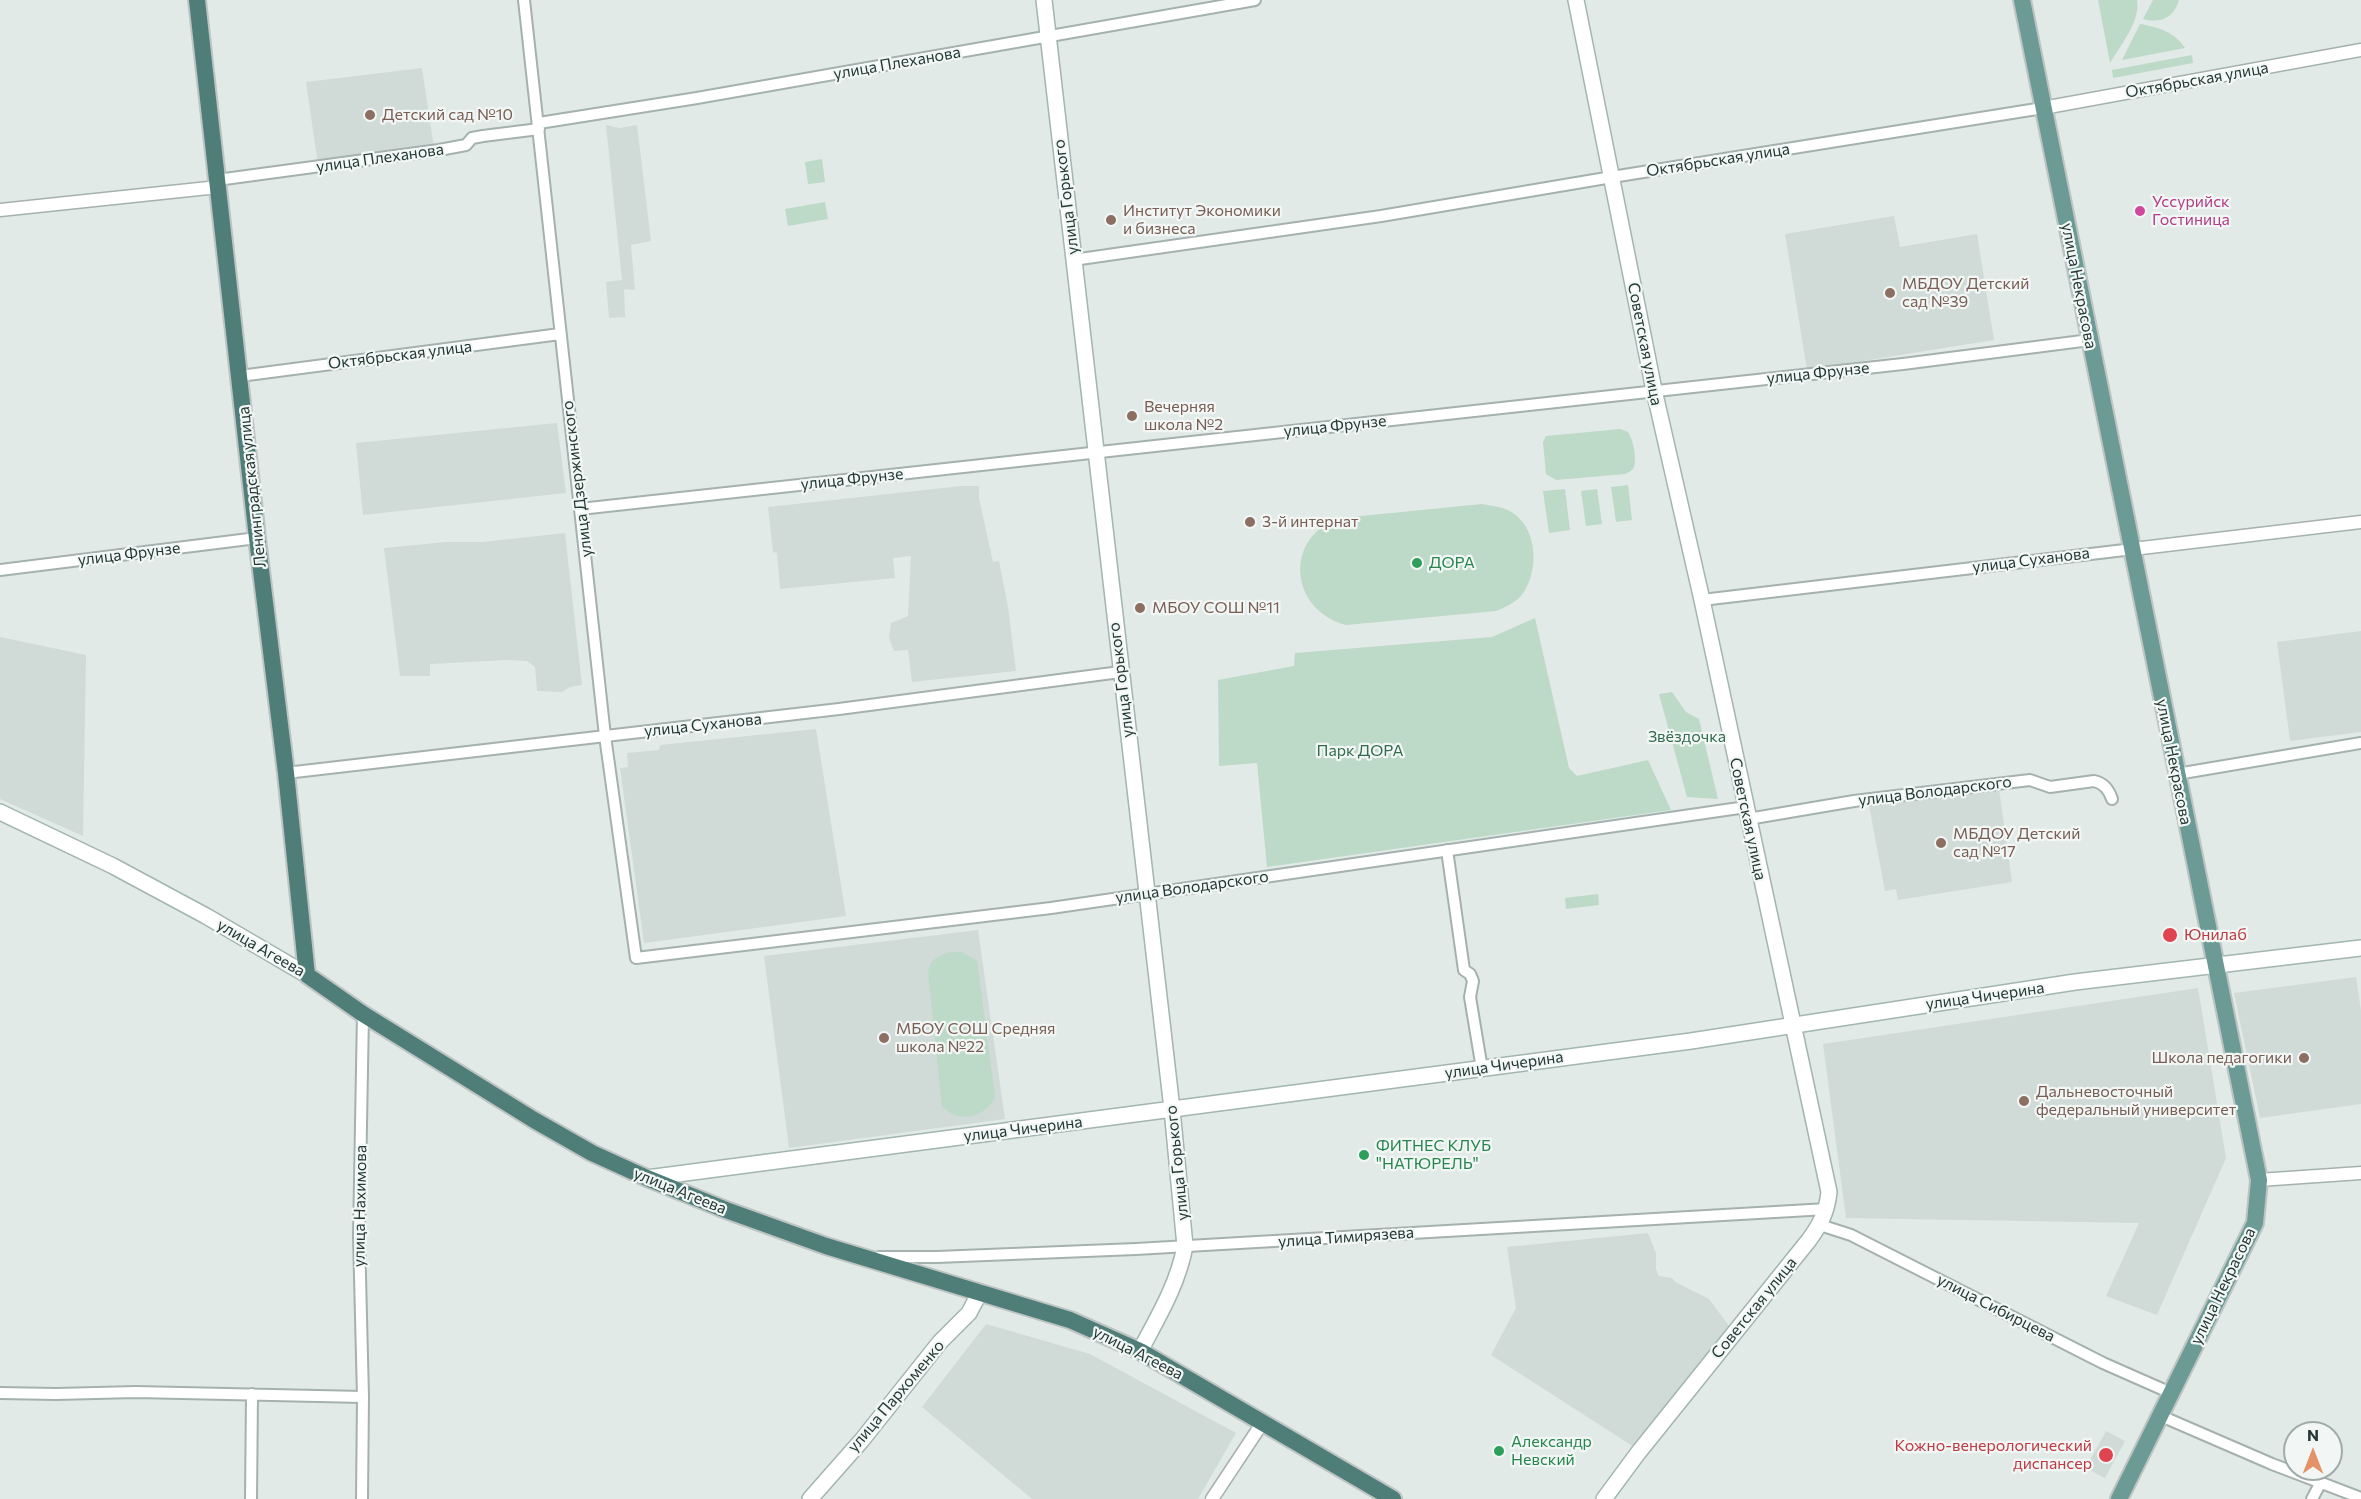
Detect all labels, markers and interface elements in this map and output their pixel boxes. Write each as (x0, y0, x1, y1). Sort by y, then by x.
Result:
street label: улица Плеханова (832, 42, 962, 84)
street label: Октябрьская улица (2124, 58, 2270, 102)
place label: Детский сад №10 (382, 105, 513, 125)
marker: Детский сад №10 (363, 108, 377, 122)
street label: улица Горького (1049, 138, 1083, 256)
street label: Октябрьская улица (1645, 139, 1791, 181)
street label: улица Плеханова (315, 140, 445, 176)
place label: Уссурийск Гостиница (2152, 192, 2230, 230)
place label: Институт Экономики и бизнеса (1123, 201, 1281, 239)
marker: Уссурийск Гостиница (2133, 204, 2147, 218)
marker: Институт Экономики и бизнеса (1104, 213, 1118, 227)
street label: улица Некрасова (2057, 221, 2101, 351)
place label: МБДОУ Детский сад №39 (1902, 274, 2029, 312)
street label: Советская улица (1624, 281, 1666, 407)
marker: МБДОУ Детский сад №39 (1883, 286, 1897, 300)
street label: Октябрьская улица (327, 337, 473, 373)
street label: улица Фрунзе (1766, 358, 1870, 388)
place label: Вечерняя школа №2 (1144, 397, 1223, 435)
street label: улица Дзержинского (558, 400, 596, 558)
street label: Ленинградская улица (234, 405, 270, 569)
marker: Вечерняя школа №2 (1125, 409, 1139, 423)
street label: улица Фрунзе (1283, 411, 1387, 441)
street label: улица Фрунзе (800, 464, 904, 494)
place label: 3-й интернат (1262, 512, 1359, 532)
marker: 3-й интернат (1243, 515, 1257, 529)
street label: улица Фрунзе (77, 538, 181, 570)
street label: улица Суханова (1971, 543, 2091, 577)
place label: ДОРА (1429, 553, 1475, 573)
marker: ДОРА (1410, 556, 1424, 570)
place label: МБОУ СОШ №11 (1152, 598, 1280, 618)
marker: МБОУ СОШ №11 (1133, 601, 1147, 615)
street label: улица Горького (1104, 621, 1138, 739)
street label: улица Некрасова (2152, 697, 2196, 827)
street label: улица Суханова (643, 709, 763, 741)
park label: Звёздочка (1648, 727, 1726, 747)
park label: Парк ДОРА (1316, 741, 1404, 761)
street label: Советская улица (1726, 756, 1770, 882)
street label: улица Володарского (1857, 772, 2013, 810)
place label: МБДОУ Детский сад №17 (1953, 824, 2080, 862)
marker: МБДОУ Детский сад №17 (1934, 836, 1948, 850)
street label: улица Володарского (1114, 867, 1270, 907)
street label: улица Агеева (214, 915, 308, 981)
place label: Юнилаб (2184, 925, 2247, 945)
marker: Юнилаб (2161, 926, 2179, 944)
street label: улица Чичерина (1924, 978, 2046, 1014)
place label: МБОУ СОШ Средняя школа №22 (896, 1019, 1055, 1057)
marker: МБОУ СОШ Средняя школа №22 (877, 1031, 891, 1045)
street label: улица Чичерина (1443, 1047, 1565, 1083)
place label: Школа педагогики (2151, 1048, 2292, 1068)
marker: Школа педагогики (2297, 1051, 2311, 1065)
place label: Дальневосточный федеральный университет (2036, 1082, 2236, 1120)
marker: Дальневосточный федеральный университет (2017, 1094, 2031, 1108)
street label: улица Горького (1161, 1104, 1193, 1222)
street label: улица Чичерина (962, 1112, 1084, 1146)
place label: ФИТНЕС КЛУБ "НАТЮРЕЛЬ" (1376, 1136, 1491, 1174)
street label: улица Нахимова (349, 1145, 371, 1267)
marker: ФИТНЕС КЛУБ "НАТЮРЕЛЬ" (1357, 1148, 1371, 1162)
street label: улица Агеева (631, 1164, 729, 1218)
street label: улица Тимирязева (1277, 1223, 1415, 1251)
street label: улица Некрасова (2186, 1224, 2260, 1348)
street label: Советская улица (1707, 1253, 1801, 1363)
street label: улица Сибирцева (1934, 1270, 2058, 1346)
street label: улица Агеева (1090, 1322, 1186, 1384)
street label: улица Пархоменко (844, 1336, 948, 1456)
north arrow (2283, 1421, 2343, 1481)
text: N (2307, 1425, 2319, 1444)
place label: Александр Невский (1511, 1432, 1592, 1470)
place label: Кожно-венерологический диспансер (1894, 1436, 2092, 1474)
marker: Александр Невский (1492, 1444, 1506, 1458)
marker: Кожно-венерологический диспансер (2097, 1446, 2115, 1464)

